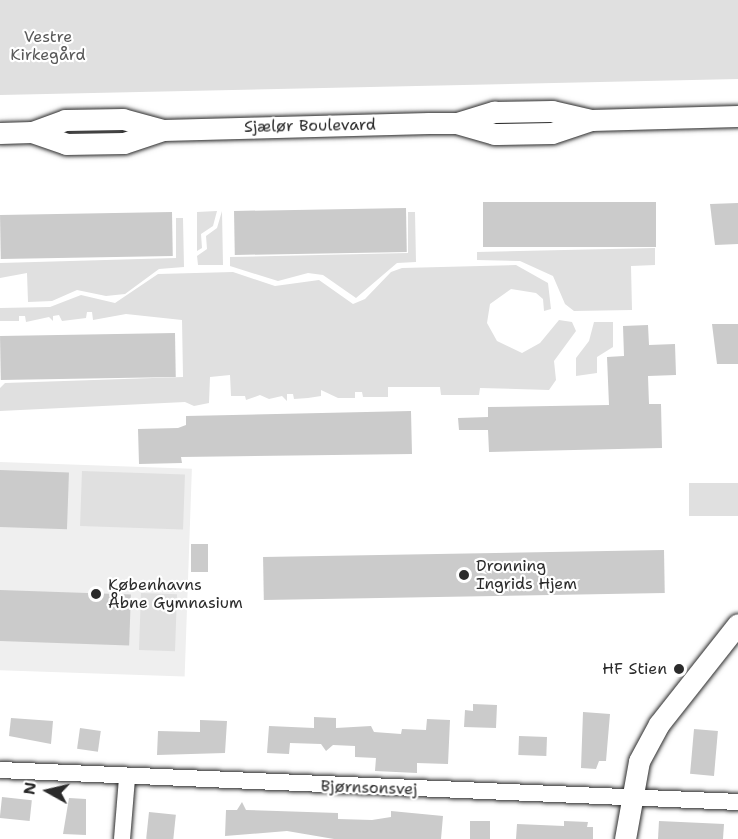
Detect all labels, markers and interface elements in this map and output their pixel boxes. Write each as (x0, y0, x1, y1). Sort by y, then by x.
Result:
park label: Vestre Kirkegård (10, 27, 86, 65)
street label: Sjælør Boulevard (244, 115, 376, 137)
place label: Dronning Ingrids Hjem (476, 556, 577, 594)
marker: Dronning Ingrids Hjem (457, 568, 471, 582)
place label: Københavns Åbne Gymnasium (108, 575, 243, 613)
marker: Københavns Åbne Gymnasium (89, 587, 103, 601)
place label: HF Stien (602, 659, 667, 679)
marker: HF Stien (672, 662, 686, 676)
north arrow (18, 761, 78, 821)
street label: Bjørnsonsvej (320, 777, 418, 799)
text: N (18, 781, 41, 796)

